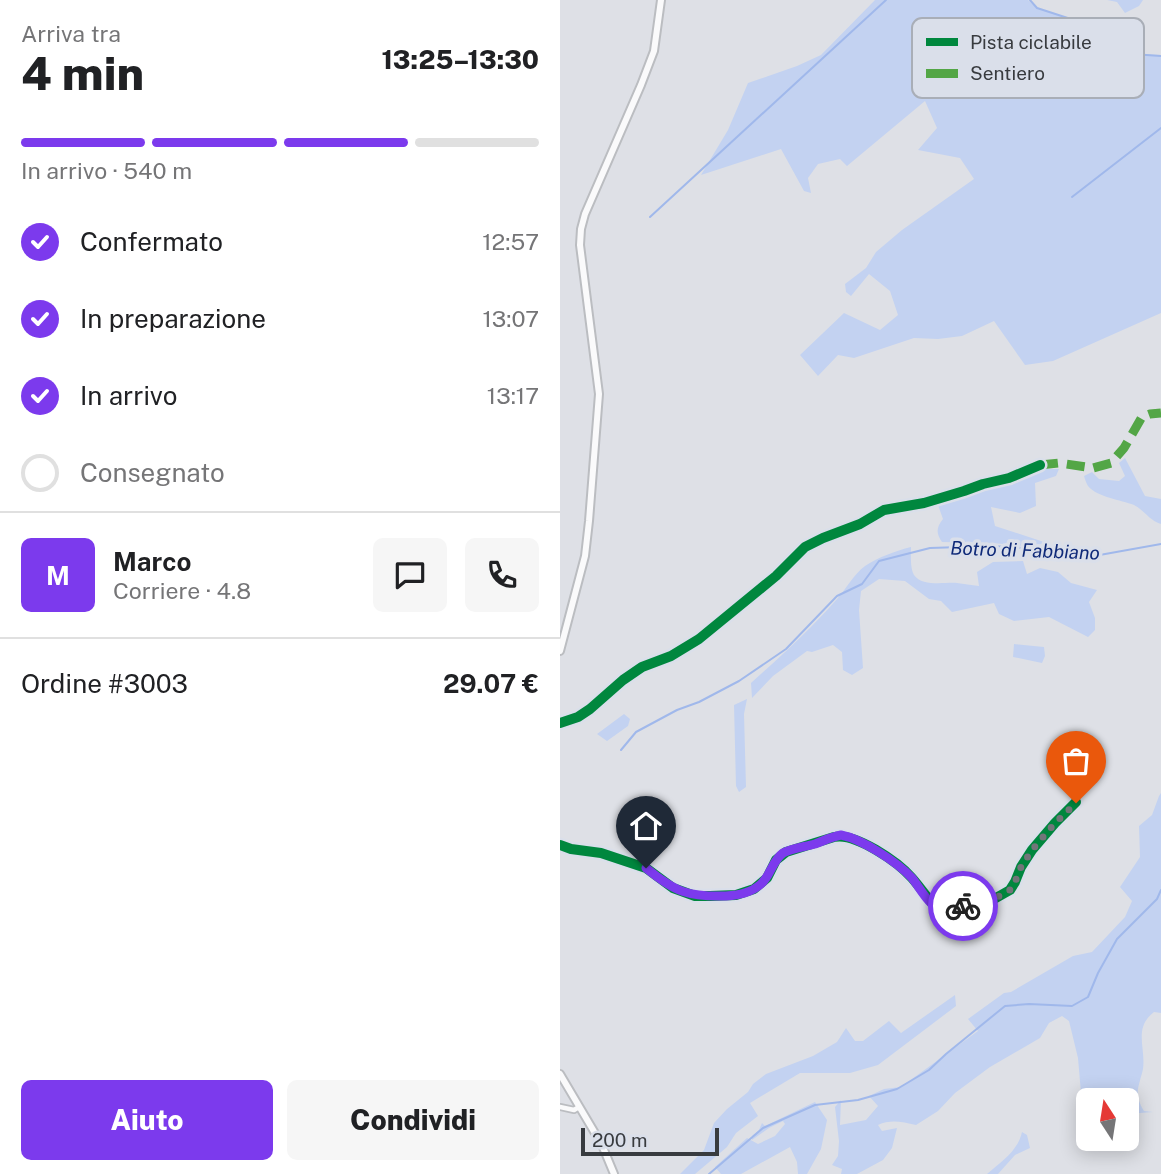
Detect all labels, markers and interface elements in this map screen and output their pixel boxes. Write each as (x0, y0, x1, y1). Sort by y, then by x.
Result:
legend (912, 18, 1144, 98)
text: Arriva tra (21, 20, 121, 47)
text: Pista ciclabile (970, 31, 1092, 53)
text: 13:25–13:30 (381, 44, 539, 75)
text: 4 min (21, 46, 144, 100)
text: Sentiero (970, 62, 1045, 84)
text: In arrivo · 540 m (21, 157, 192, 184)
icon: check (21, 223, 59, 261)
text: Confermato (80, 226, 223, 257)
text: 12:57 (482, 228, 539, 255)
icon: check (21, 300, 59, 338)
text: In preparazione (80, 303, 266, 334)
text: 13:07 (482, 305, 539, 332)
icon: check (21, 377, 59, 415)
text: In arrivo (80, 380, 177, 411)
text: 13:17 (487, 382, 539, 409)
text: Consegnato (80, 457, 225, 488)
water label: Botro di Fabbiano (950, 536, 1100, 564)
button: chat (373, 538, 447, 612)
button: phone (465, 538, 539, 612)
text: Marco (113, 546, 191, 577)
text: M (46, 560, 70, 591)
text: Corriere · 4.8 (113, 577, 251, 604)
text: Ordine #3003 (21, 668, 188, 699)
text: 29.07 € (443, 668, 539, 699)
pin (1046, 731, 1106, 803)
icon: bag (1057, 742, 1095, 780)
pin (616, 796, 676, 868)
icon: home (627, 807, 665, 845)
courier (928, 871, 998, 941)
icon: bike (944, 887, 982, 925)
button: Aiuto (21, 1080, 273, 1160)
button: Condividi (287, 1080, 539, 1160)
north arrow (1076, 1088, 1139, 1152)
map controls (1076, 1088, 1139, 1151)
scale bar (581, 1125, 719, 1157)
text: 200 m (592, 1129, 648, 1151)

